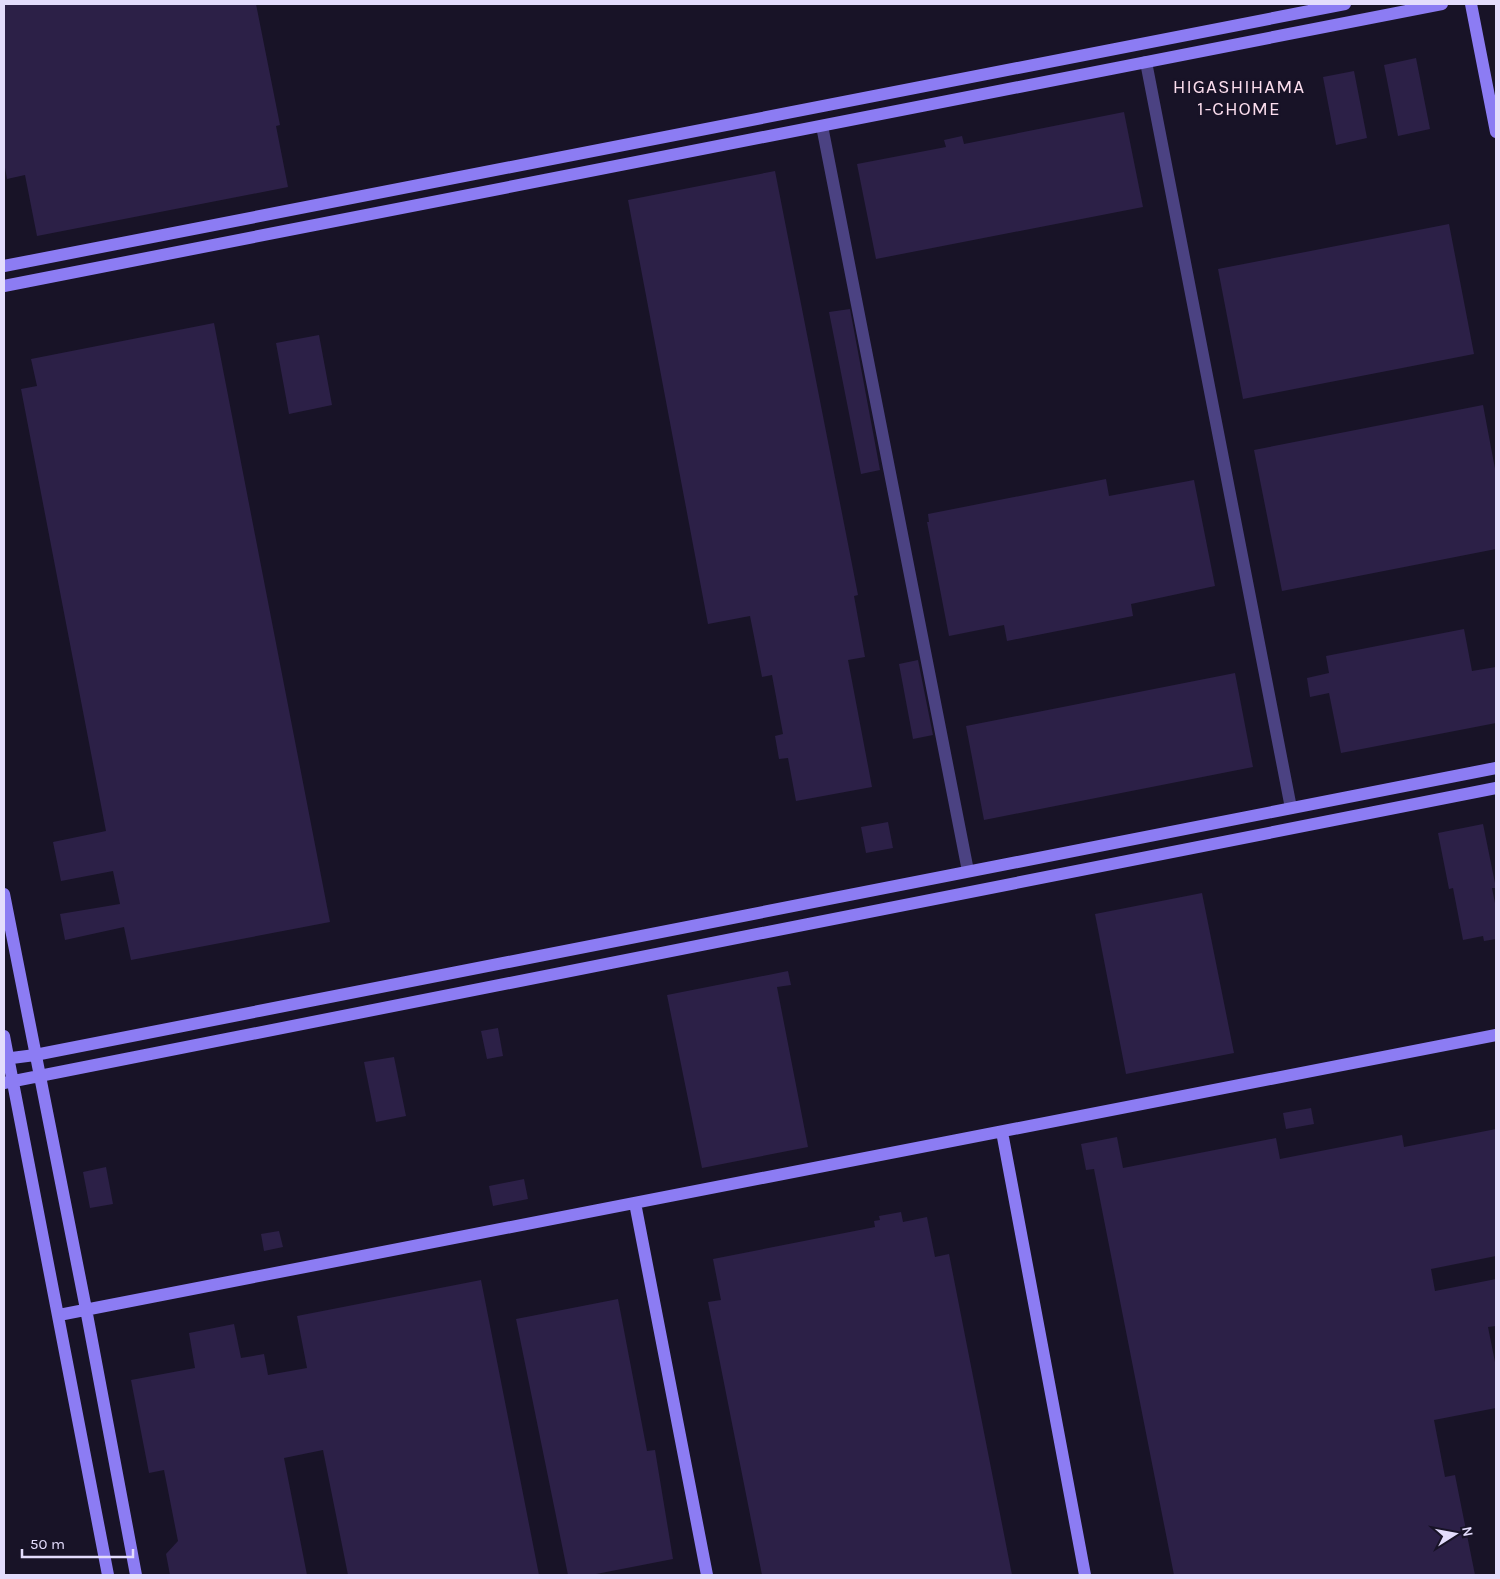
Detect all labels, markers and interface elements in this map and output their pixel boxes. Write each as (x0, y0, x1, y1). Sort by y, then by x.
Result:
district label: HIGASHIHAMA 1-CHOME (1173, 76, 1305, 120)
north arrow (1430, 1509, 1480, 1559)
text: N (1458, 1525, 1477, 1538)
scale bar (22, 1526, 134, 1558)
text: 50 m (30, 1535, 65, 1553)

